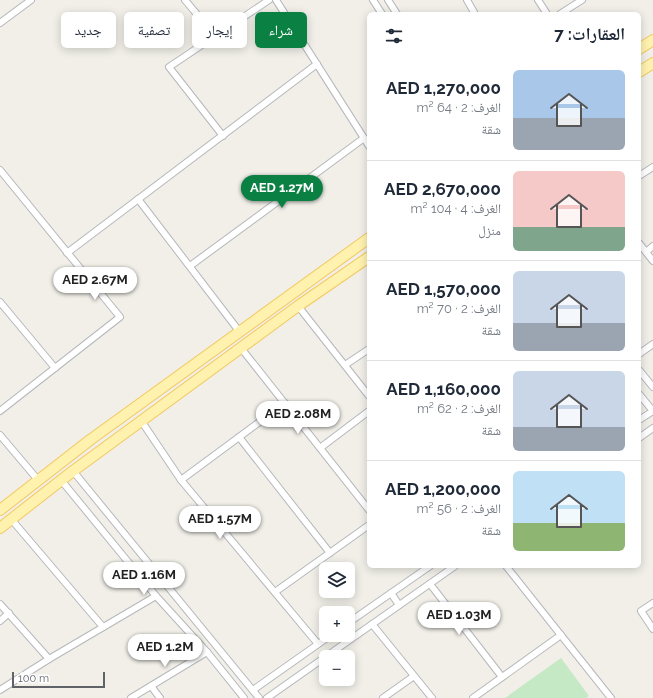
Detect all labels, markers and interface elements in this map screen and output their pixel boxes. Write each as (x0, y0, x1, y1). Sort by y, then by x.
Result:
chip: جديد (61, 12, 116, 48)
chip: تصفية (124, 12, 184, 48)
chip: إيجار (192, 12, 247, 48)
chip: شراء (255, 12, 307, 48)
text: العقارات: 7 (554, 24, 625, 44)
icon: filters (383, 25, 405, 47)
text: AED 1,270,000 (386, 78, 501, 98)
icon: home (545, 86, 593, 134)
text: الغرف: 2 · 64 m² (417, 100, 501, 115)
text: شقة (482, 122, 501, 137)
pin: AED 1.27M (236, 175, 328, 209)
text: AED 2,670,000 (384, 179, 501, 199)
text: AED 1.27M (250, 180, 314, 195)
icon: home (545, 187, 593, 235)
text: الغرف: 4 · 104 m² (411, 201, 501, 216)
text: منزل (478, 223, 501, 238)
pin: AED 2.67M (49, 267, 141, 301)
text: AED 2.67M (62, 272, 128, 287)
text: AED 1,570,000 (386, 279, 501, 299)
icon: home (545, 287, 593, 335)
text: الغرف: 2 · 70 m² (417, 301, 501, 316)
text: شقة (482, 323, 501, 338)
text: AED 1,160,000 (386, 379, 501, 399)
icon: home (545, 387, 593, 435)
pin: AED 2.08M (252, 401, 344, 435)
text: الغرف: 2 · 62 m² (417, 401, 501, 416)
text: AED 2.08M (265, 406, 331, 421)
text: شقة (482, 423, 501, 438)
text: AED 1,200,000 (385, 479, 501, 499)
icon: home (545, 487, 593, 535)
text: الغرف: 2 · 56 m² (417, 501, 501, 516)
pin: AED 1.57M (174, 506, 266, 540)
text: AED 1.57M (188, 511, 252, 526)
text: شقة (482, 523, 501, 538)
pin: AED 1.16M (98, 562, 190, 596)
map controls (319, 562, 355, 686)
button: layers (319, 562, 355, 598)
text: AED 1.16M (112, 567, 176, 582)
pin: AED 1.03M (413, 602, 505, 636)
button: + (319, 606, 355, 642)
text: AED 1.03M (427, 607, 491, 622)
pin: AED 1.2M (124, 634, 206, 668)
text: AED 1.2M (137, 639, 193, 654)
button: − (319, 650, 355, 686)
scale bar (12, 670, 105, 689)
text: 100 m (18, 672, 49, 685)

